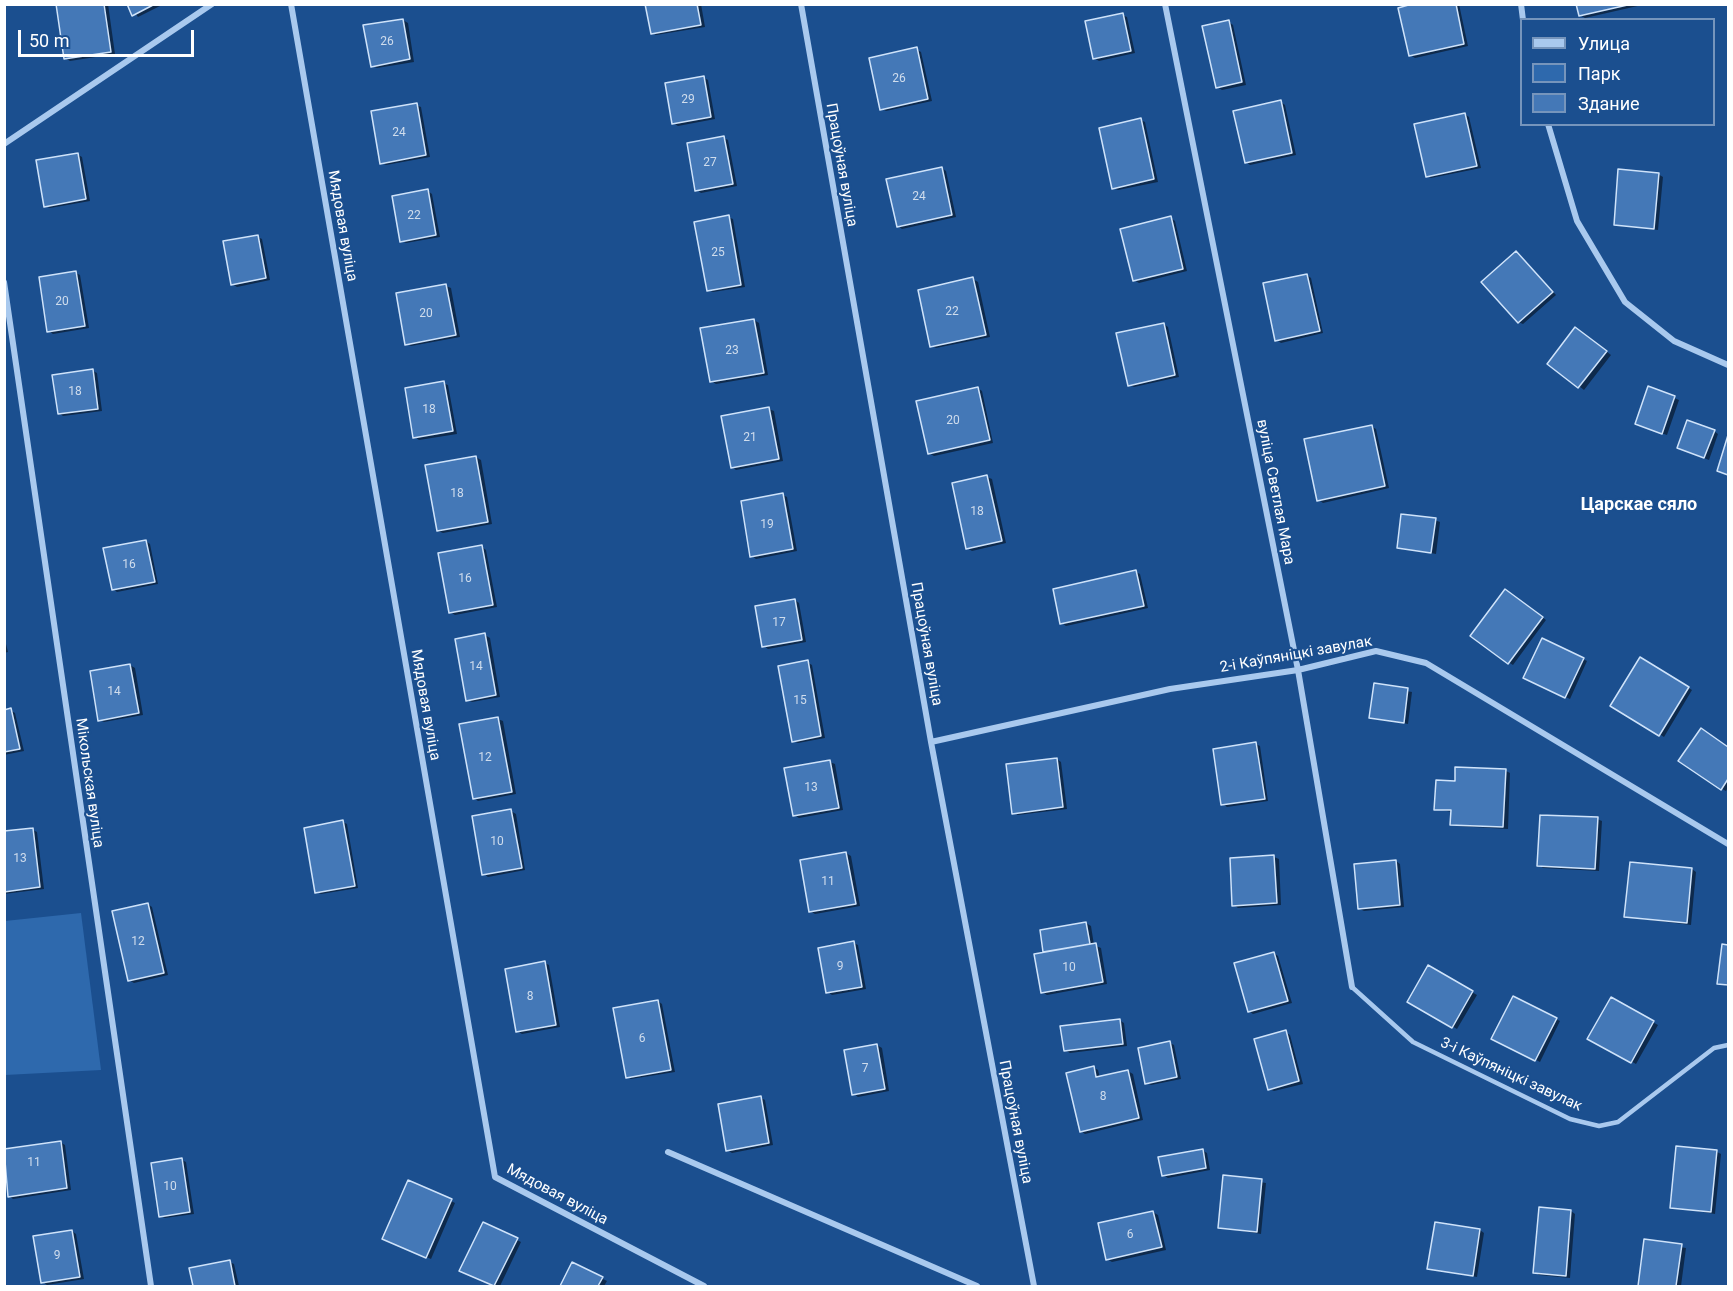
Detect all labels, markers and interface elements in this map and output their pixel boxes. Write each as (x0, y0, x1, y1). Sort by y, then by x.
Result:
scale bar (21, 18, 196, 56)
legend (1520, 18, 1715, 126)
text: 50 m (29, 30, 69, 51)
text: Улица (1578, 33, 1630, 54)
house number: 26 (380, 35, 394, 49)
text: Парк (1578, 63, 1620, 84)
house number: 26 (892, 72, 906, 86)
house number: 29 (681, 93, 695, 107)
text: Здание (1578, 93, 1640, 114)
street label: Працоўная вуліца (821, 102, 861, 228)
house number: 24 (392, 126, 406, 140)
house number: 27 (703, 156, 717, 170)
street label: Мядовая вуліца (323, 169, 361, 283)
house number: 24 (912, 190, 926, 204)
house number: 22 (407, 209, 421, 223)
house number: 25 (711, 246, 725, 260)
house number: 20 (55, 295, 69, 309)
house number: 22 (945, 305, 959, 319)
house number: 20 (419, 307, 433, 321)
house number: 23 (725, 344, 739, 358)
house number: 18 (68, 385, 82, 399)
house number: 18 (422, 403, 436, 417)
house number: 20 (946, 414, 960, 428)
street label: вуліца Светлая Мара (1252, 418, 1298, 566)
house number: 21 (743, 431, 757, 445)
house number: 18 (450, 487, 464, 501)
district label: Царскае сяло (1581, 494, 1697, 516)
house number: 18 (970, 505, 984, 519)
house number: 19 (760, 518, 774, 532)
house number: 16 (122, 558, 136, 572)
house number: 16 (458, 572, 472, 586)
street label: Працоўная вуліца (906, 581, 946, 707)
house number: 17 (772, 616, 786, 630)
street label: 2-і Каўпяніцкі завулак (1218, 633, 1374, 677)
street label: Мядовая вуліца (406, 648, 444, 762)
house number: 14 (469, 660, 483, 674)
house number: 14 (107, 685, 121, 699)
house number: 15 (793, 694, 807, 708)
street label: Мікольская вуліца (71, 717, 107, 849)
house number: 12 (478, 751, 492, 765)
house number: 13 (804, 781, 818, 795)
house number: 10 (490, 835, 504, 849)
house number: 13 (13, 852, 27, 866)
house number: 11 (821, 875, 835, 889)
house number: 12 (131, 935, 145, 949)
house number: 9 (837, 960, 843, 974)
house number: 10 (1062, 961, 1076, 975)
house number: 8 (527, 990, 533, 1004)
house number: 6 (639, 1032, 645, 1046)
street label: 3-і Каўпяніцкі завулак (1437, 1034, 1585, 1116)
street label: Працоўная вуліца (994, 1059, 1036, 1185)
house number: 7 (862, 1062, 868, 1076)
house number: 8 (1100, 1090, 1106, 1104)
house number: 11 (27, 1156, 41, 1170)
street label: Мядовая вуліца (503, 1161, 611, 1229)
house number: 10 (163, 1180, 177, 1194)
house number: 6 (1127, 1228, 1133, 1242)
house number: 9 (54, 1249, 60, 1263)

